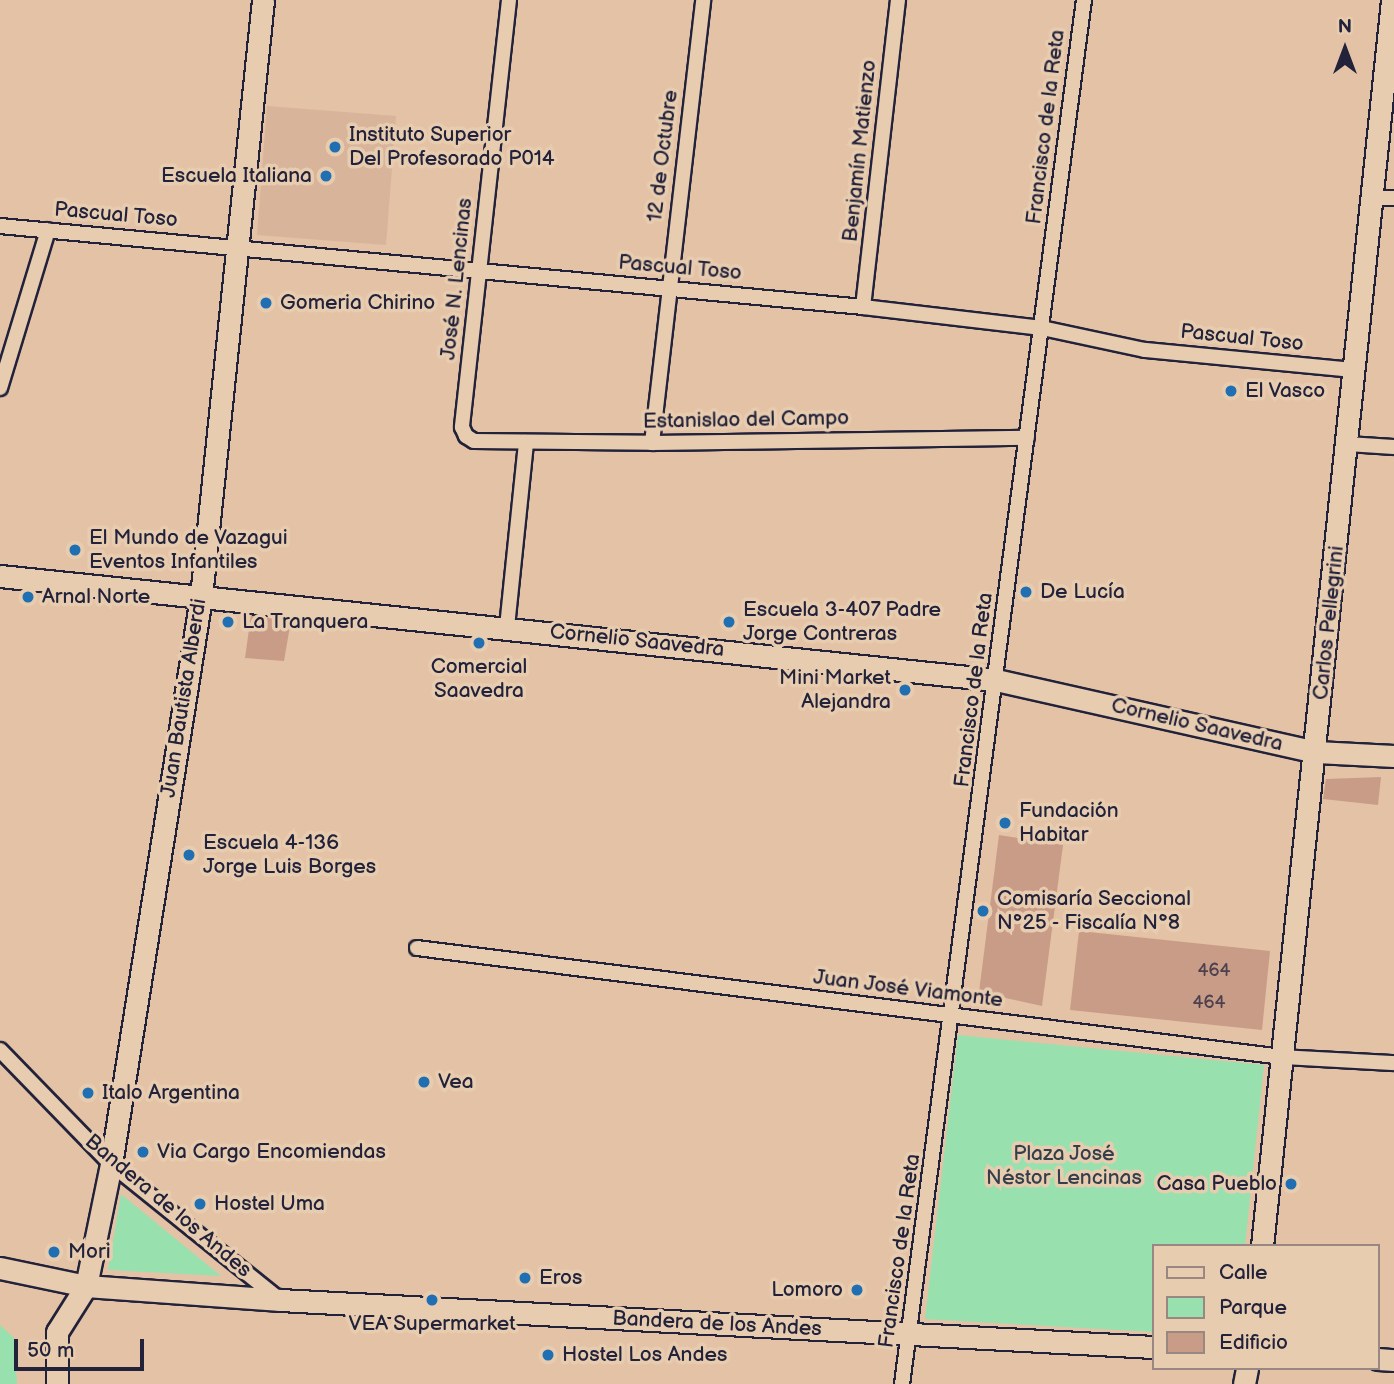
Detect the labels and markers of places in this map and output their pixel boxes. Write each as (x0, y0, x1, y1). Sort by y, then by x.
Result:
place label: Instituto Superior Del Profesorado P014 (349, 122, 555, 172)
marker: Instituto Superior Del Profesorado P014 (327, 139, 343, 155)
place label: Escuela Italiana (161, 163, 312, 189)
marker: Escuela Italiana (318, 168, 334, 184)
place label: Gomeria Chirino (280, 290, 435, 316)
marker: Gomeria Chirino (258, 295, 274, 311)
place label: El Vasco (1245, 378, 1326, 404)
marker: El Vasco (1223, 383, 1239, 399)
place label: El Mundo de Vazagui Eventos Infantiles (89, 525, 288, 575)
marker: El Mundo de Vazagui Eventos Infantiles (67, 542, 83, 558)
place label: De Lucía (1040, 579, 1125, 605)
place label: Arnal Norte (42, 584, 150, 610)
marker: De Lucía (1018, 584, 1034, 600)
marker: Arnal Norte (20, 589, 36, 605)
place label: Escuela 3-407 Padre Jorge Contreras (743, 597, 942, 647)
place label: La Tranquera (242, 609, 369, 635)
marker: La Tranquera (220, 614, 236, 630)
marker: Escuela 3-407 Padre Jorge Contreras (721, 614, 737, 630)
marker: Comercial Saavedra (471, 635, 487, 651)
place label: Comercial Saavedra (431, 654, 527, 704)
place label: Mini Market Alejandra (779, 665, 891, 715)
marker: Mini Market Alejandra (897, 682, 913, 698)
place label: Fundación Habitar (1019, 798, 1119, 848)
marker: Fundación Habitar (997, 815, 1013, 831)
place label: Escuela 4-136 Jorge Luis Borges (203, 830, 376, 880)
marker: Escuela 4-136 Jorge Luis Borges (181, 847, 197, 863)
place label: Comisaría Seccional N°25 - Fiscalía N°8 (997, 886, 1191, 936)
marker: Comisaría Seccional N°25 - Fiscalía N°8 (975, 903, 991, 919)
place label: Vea (438, 1069, 474, 1095)
marker: Vea (416, 1074, 432, 1090)
place label: Italo Argentina (102, 1080, 240, 1106)
marker: Italo Argentina (80, 1085, 96, 1101)
place label: Via Cargo Encomiendas (157, 1139, 386, 1165)
marker: Via Cargo Encomiendas (135, 1144, 151, 1160)
place label: Casa Pueblo (1157, 1171, 1277, 1197)
marker: Casa Pueblo (1283, 1176, 1299, 1192)
place label: Hostel Uma (214, 1191, 325, 1217)
marker: Hostel Uma (192, 1196, 208, 1212)
place label: Mori (68, 1239, 111, 1265)
marker: Mori (46, 1244, 62, 1260)
place label: Eros (539, 1265, 582, 1291)
marker: Eros (517, 1270, 533, 1286)
place label: Lomoro (771, 1277, 843, 1303)
marker: Lomoro (849, 1282, 865, 1298)
marker: VEA Supermarket (424, 1292, 440, 1308)
place label: VEA Supermarket (348, 1311, 516, 1337)
place label: Hostel Los Andes (562, 1342, 727, 1368)
marker: Hostel Los Andes (540, 1347, 556, 1363)

